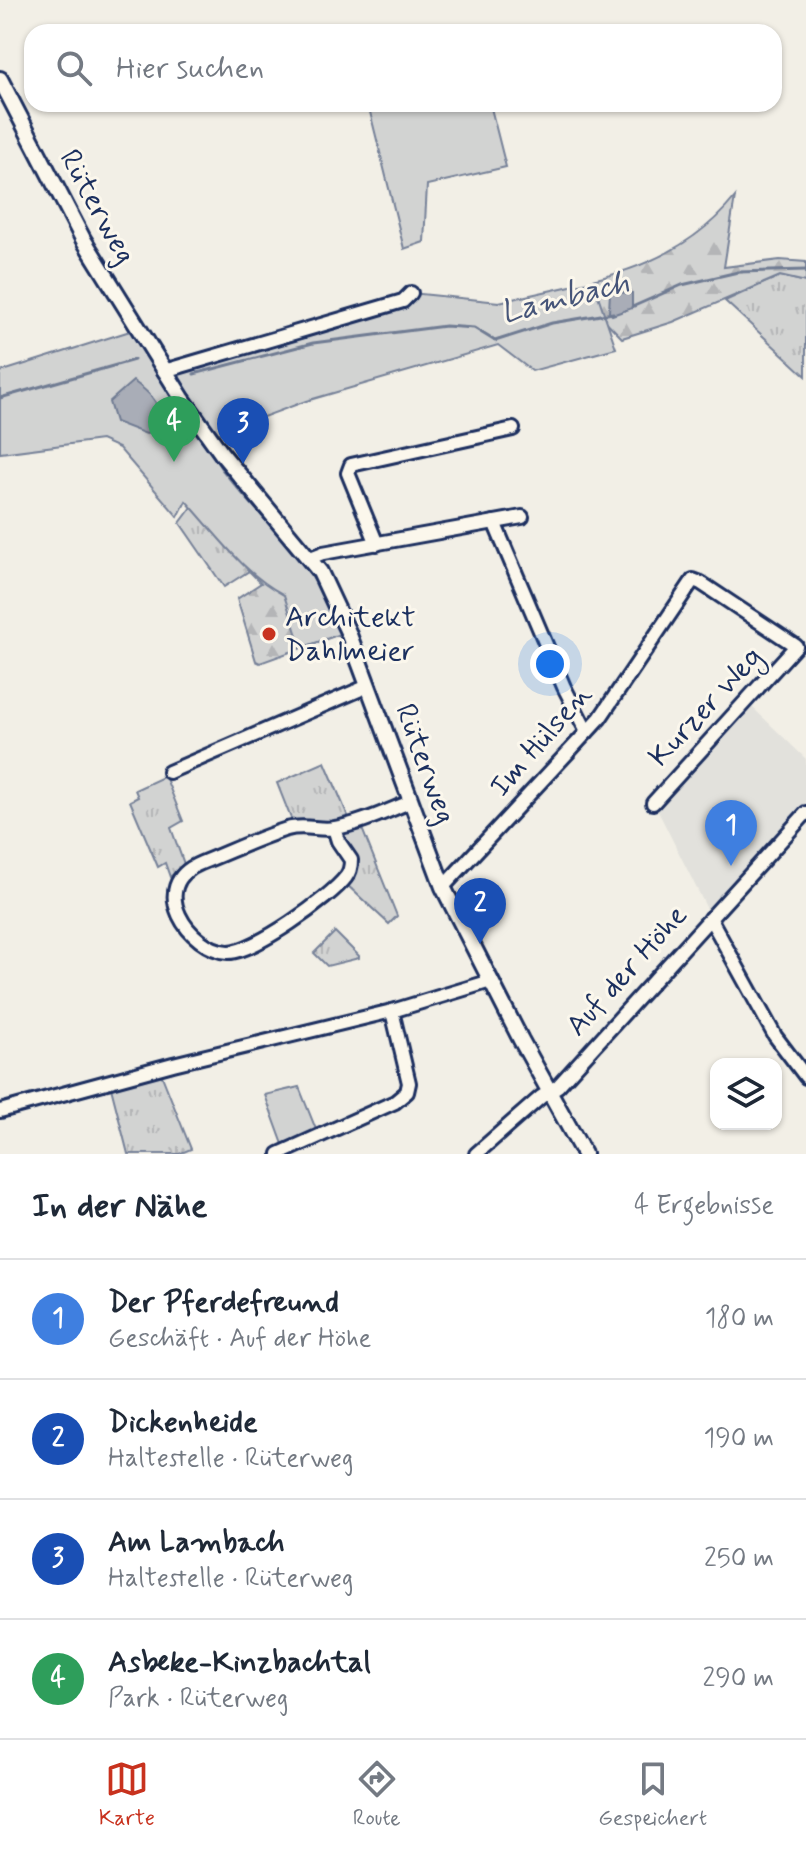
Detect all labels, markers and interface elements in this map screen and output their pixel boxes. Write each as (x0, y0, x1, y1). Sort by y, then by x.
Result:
search box (24, 24, 782, 112)
icon: search (52, 46, 96, 90)
text: Hier suchen (116, 49, 264, 88)
street label: Rüterweg (50, 143, 144, 271)
water label: Lambach (496, 262, 634, 334)
pin: 4 (148, 396, 200, 462)
pin: 3 (217, 398, 269, 464)
place label: Architekt Dahlmeier (285, 598, 416, 671)
marker: Architekt Dahlmeier (260, 625, 278, 643)
street label: Kurzer Weg (640, 639, 773, 777)
your location (530, 644, 570, 684)
street label: Im Hülsen (481, 676, 601, 806)
street label: Rüterweg (385, 698, 465, 830)
pin: 1 (705, 800, 757, 866)
pin: 2 (454, 878, 506, 944)
street label: Auf der Höhe (558, 897, 696, 1045)
map controls (710, 1058, 782, 1130)
button: layers (710, 1058, 782, 1130)
text: In der Nähe (32, 1184, 207, 1229)
text: 4 Ergebnisse (634, 1189, 774, 1223)
text: Der Pferdefreund (108, 1283, 339, 1322)
text: 1 (52, 1302, 64, 1336)
text: 180 m (705, 1302, 774, 1336)
text: Geschäft · Auf der Höhe (108, 1322, 371, 1356)
text: Dickenheide (108, 1403, 258, 1442)
text: 2 (52, 1422, 64, 1456)
text: 190 m (704, 1422, 774, 1456)
text: Haltestelle · Rüterweg (108, 1442, 353, 1476)
text: Am Lambach (108, 1523, 285, 1562)
text: 3 (52, 1542, 64, 1576)
text: 250 m (704, 1542, 774, 1576)
text: Haltestelle · Rüterweg (108, 1562, 353, 1596)
text: Asbeke-Kinzbachtal (108, 1643, 371, 1682)
text: 4 (50, 1662, 66, 1696)
text: 290 m (702, 1662, 774, 1696)
text: Park · Rüterweg (108, 1682, 288, 1716)
tab: Karte (99, 1757, 155, 1833)
tab: Route (353, 1757, 401, 1833)
tab: Gespeichert (598, 1757, 707, 1833)

